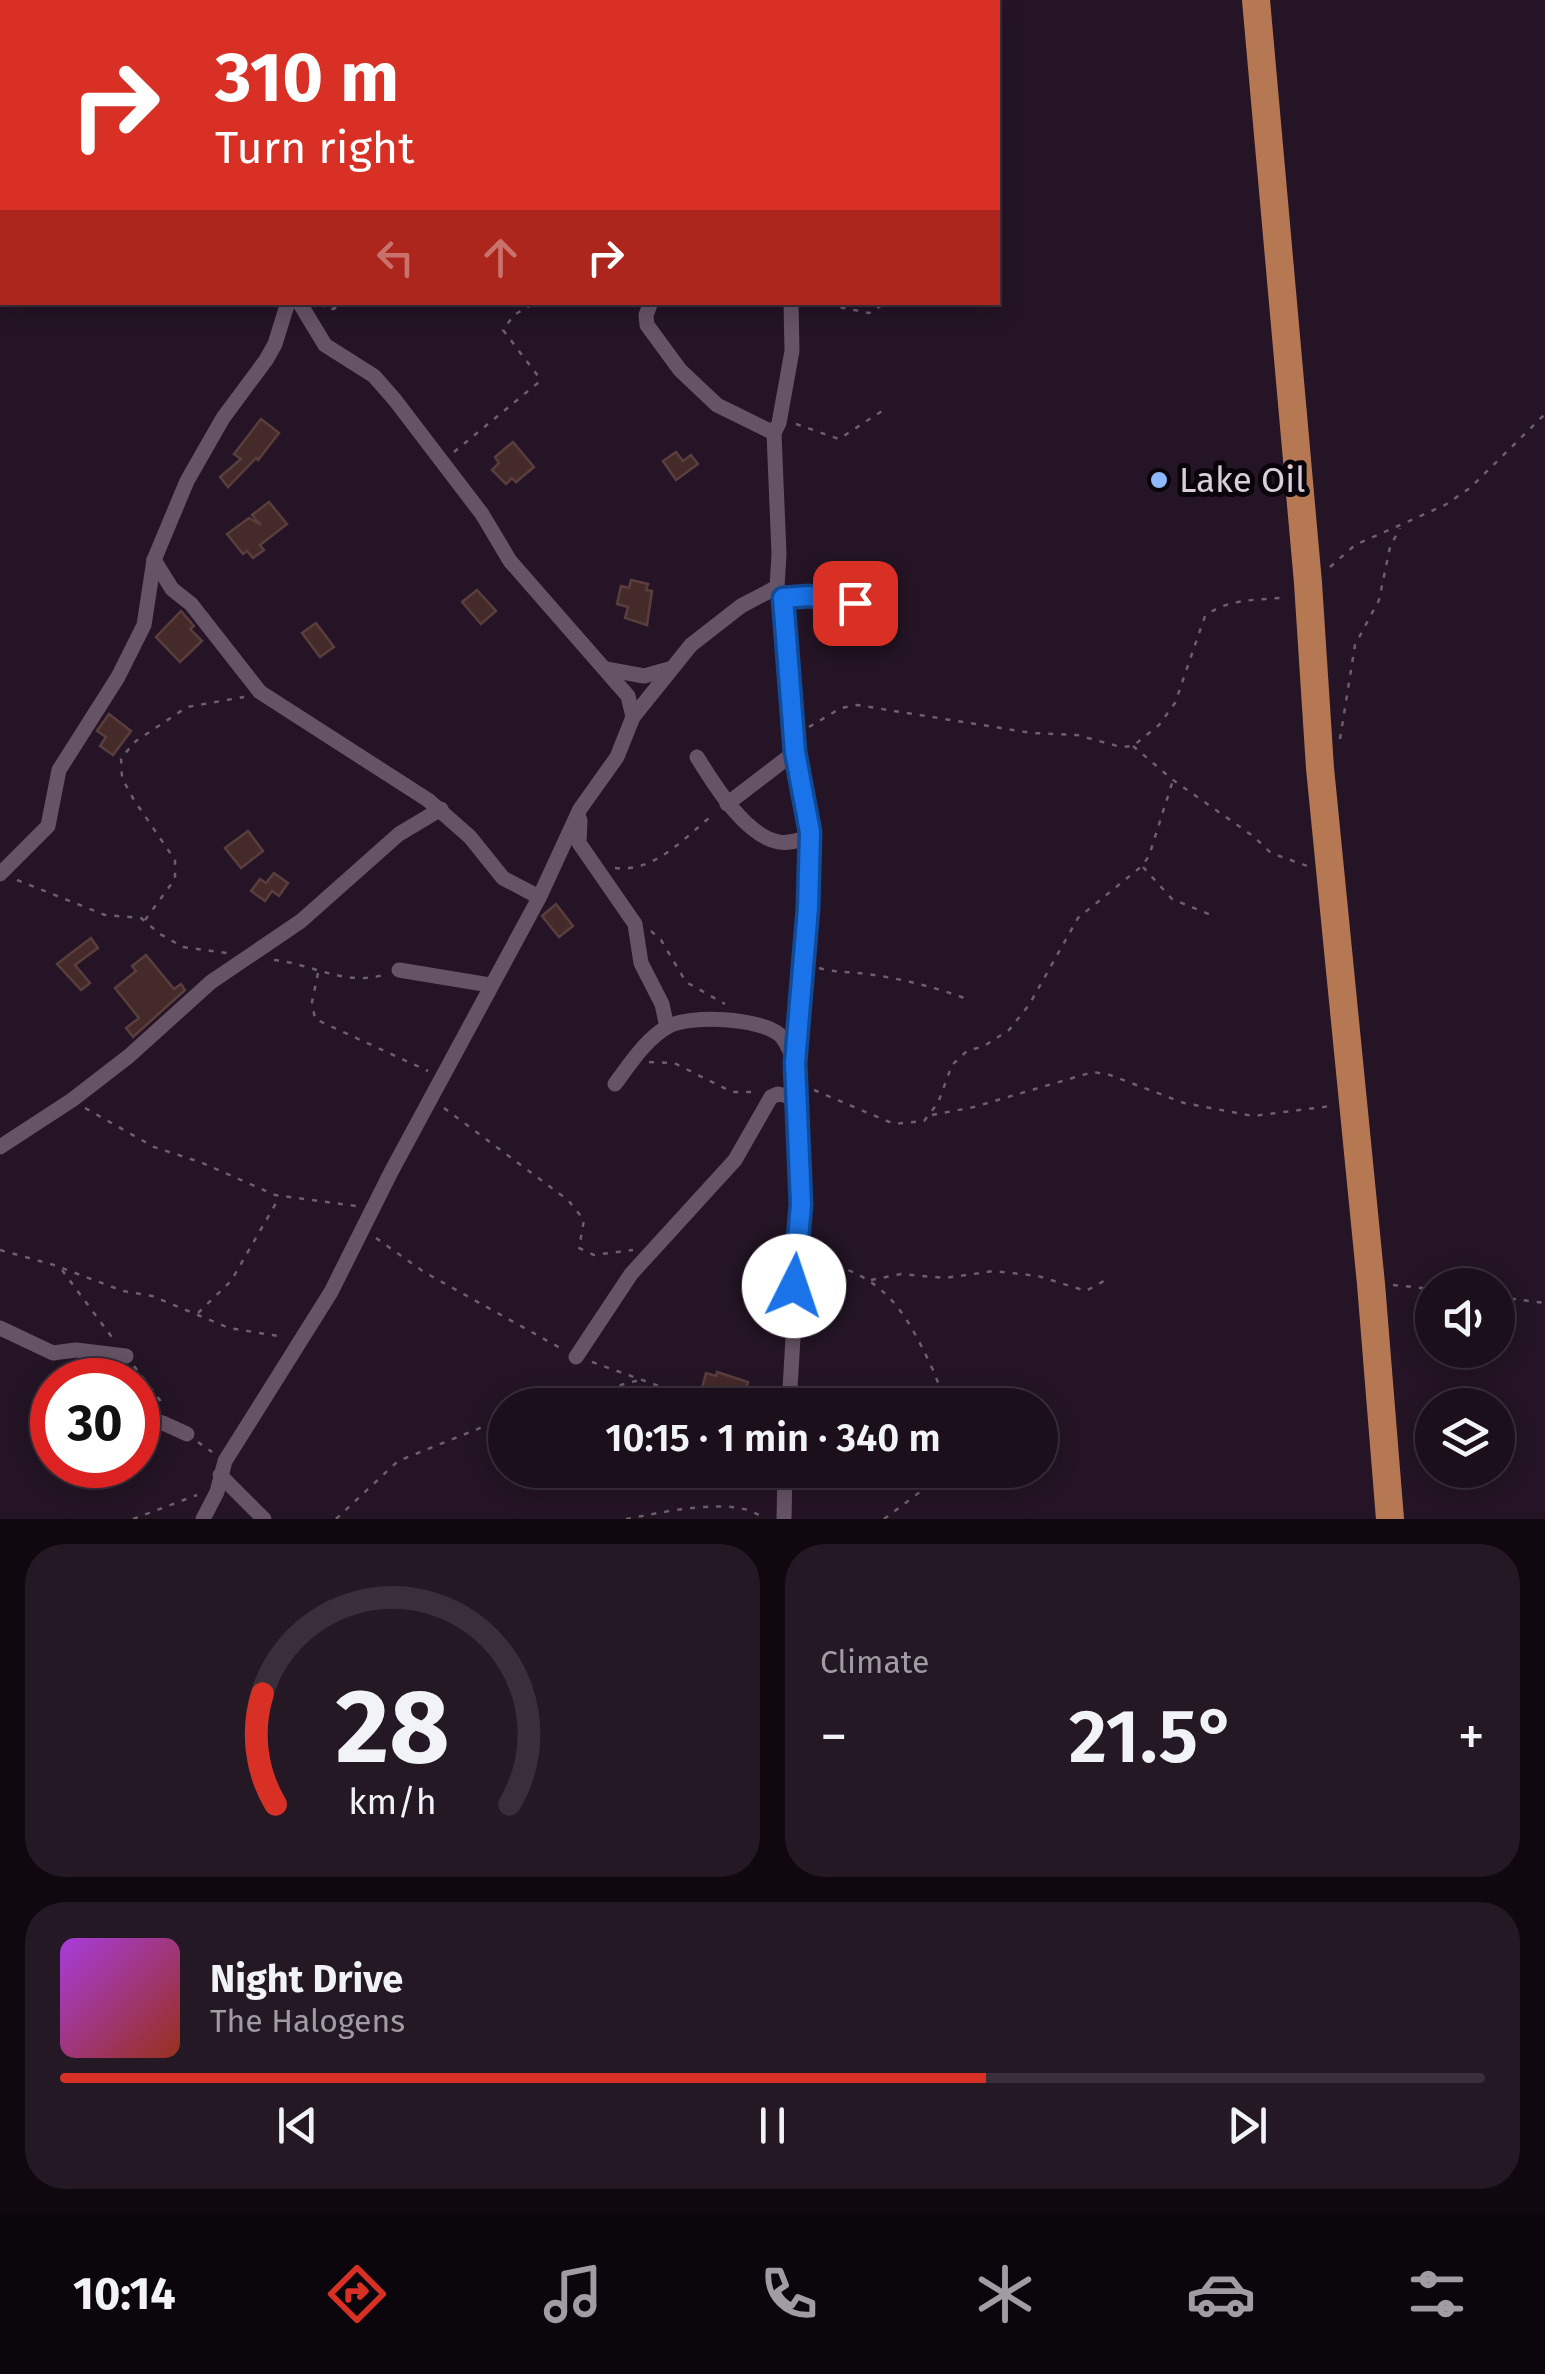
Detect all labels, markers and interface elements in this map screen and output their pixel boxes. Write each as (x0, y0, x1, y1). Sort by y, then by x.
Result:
text: 310 m (215, 36, 399, 120)
icon: right (50, 40, 180, 170)
text: Turn right (215, 121, 414, 175)
icon: left (368, 230, 423, 285)
icon: ahead (473, 230, 528, 285)
icon: right (578, 230, 633, 285)
place label: Lake Oil (1179, 459, 1305, 501)
marker: Lake Oil (1148, 469, 1170, 491)
pin (813, 561, 898, 646)
icon: arrive (828, 576, 883, 631)
position arrow (742, 1234, 846, 1338)
map controls (1415, 1268, 1515, 1488)
button: sound (1415, 1268, 1515, 1368)
speed limit sign: 30 (30, 1358, 160, 1488)
button: layers (1415, 1388, 1515, 1488)
text: 10:15 · 1 min · 340 m (605, 1415, 941, 1461)
text: Climate (820, 1643, 929, 1681)
text: 28 (335, 1665, 450, 1790)
text: 21.5° (1069, 1692, 1236, 1782)
text: − (820, 1704, 848, 1770)
text: + (1458, 1704, 1485, 1770)
text: km/h (348, 1781, 437, 1823)
text: Night Drive (210, 1956, 403, 2002)
text: The Halogens (210, 2002, 405, 2040)
icon: previous (270, 2098, 325, 2153)
icon: pause (745, 2098, 800, 2153)
icon: next (1220, 2098, 1275, 2153)
icon: directions (322, 2259, 392, 2329)
icon: music (538, 2259, 608, 2329)
icon: phone (754, 2259, 824, 2329)
icon: climate (970, 2259, 1040, 2329)
icon: car (1186, 2259, 1256, 2329)
icon: filters (1402, 2259, 1472, 2329)
text: 10:14 (73, 2267, 176, 2321)

